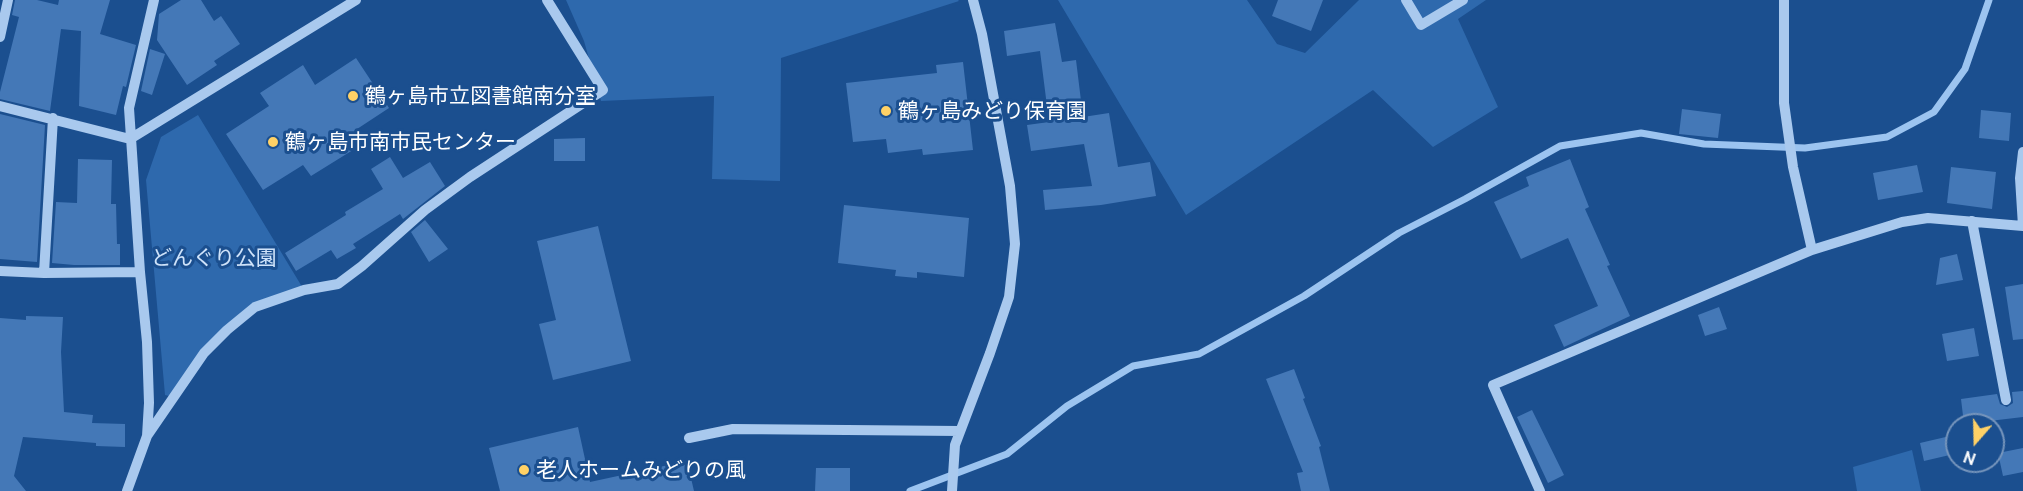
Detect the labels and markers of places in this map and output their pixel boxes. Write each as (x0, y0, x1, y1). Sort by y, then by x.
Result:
place label: 鶴ヶ島市立図書館南分室 (365, 83, 596, 109)
marker: 鶴ヶ島市立図書館南分室 (346, 89, 360, 103)
place label: 鶴ヶ島みどり保育園 (898, 98, 1087, 124)
marker: 鶴ヶ島みどり保育園 (879, 104, 893, 118)
place label: 鶴ヶ島市南市民センター (285, 129, 516, 155)
marker: 鶴ヶ島市南市民センター (266, 135, 280, 149)
place label: 老人ホームみどりの風 (536, 457, 746, 483)
marker: 老人ホームみどりの風 (517, 463, 531, 477)

